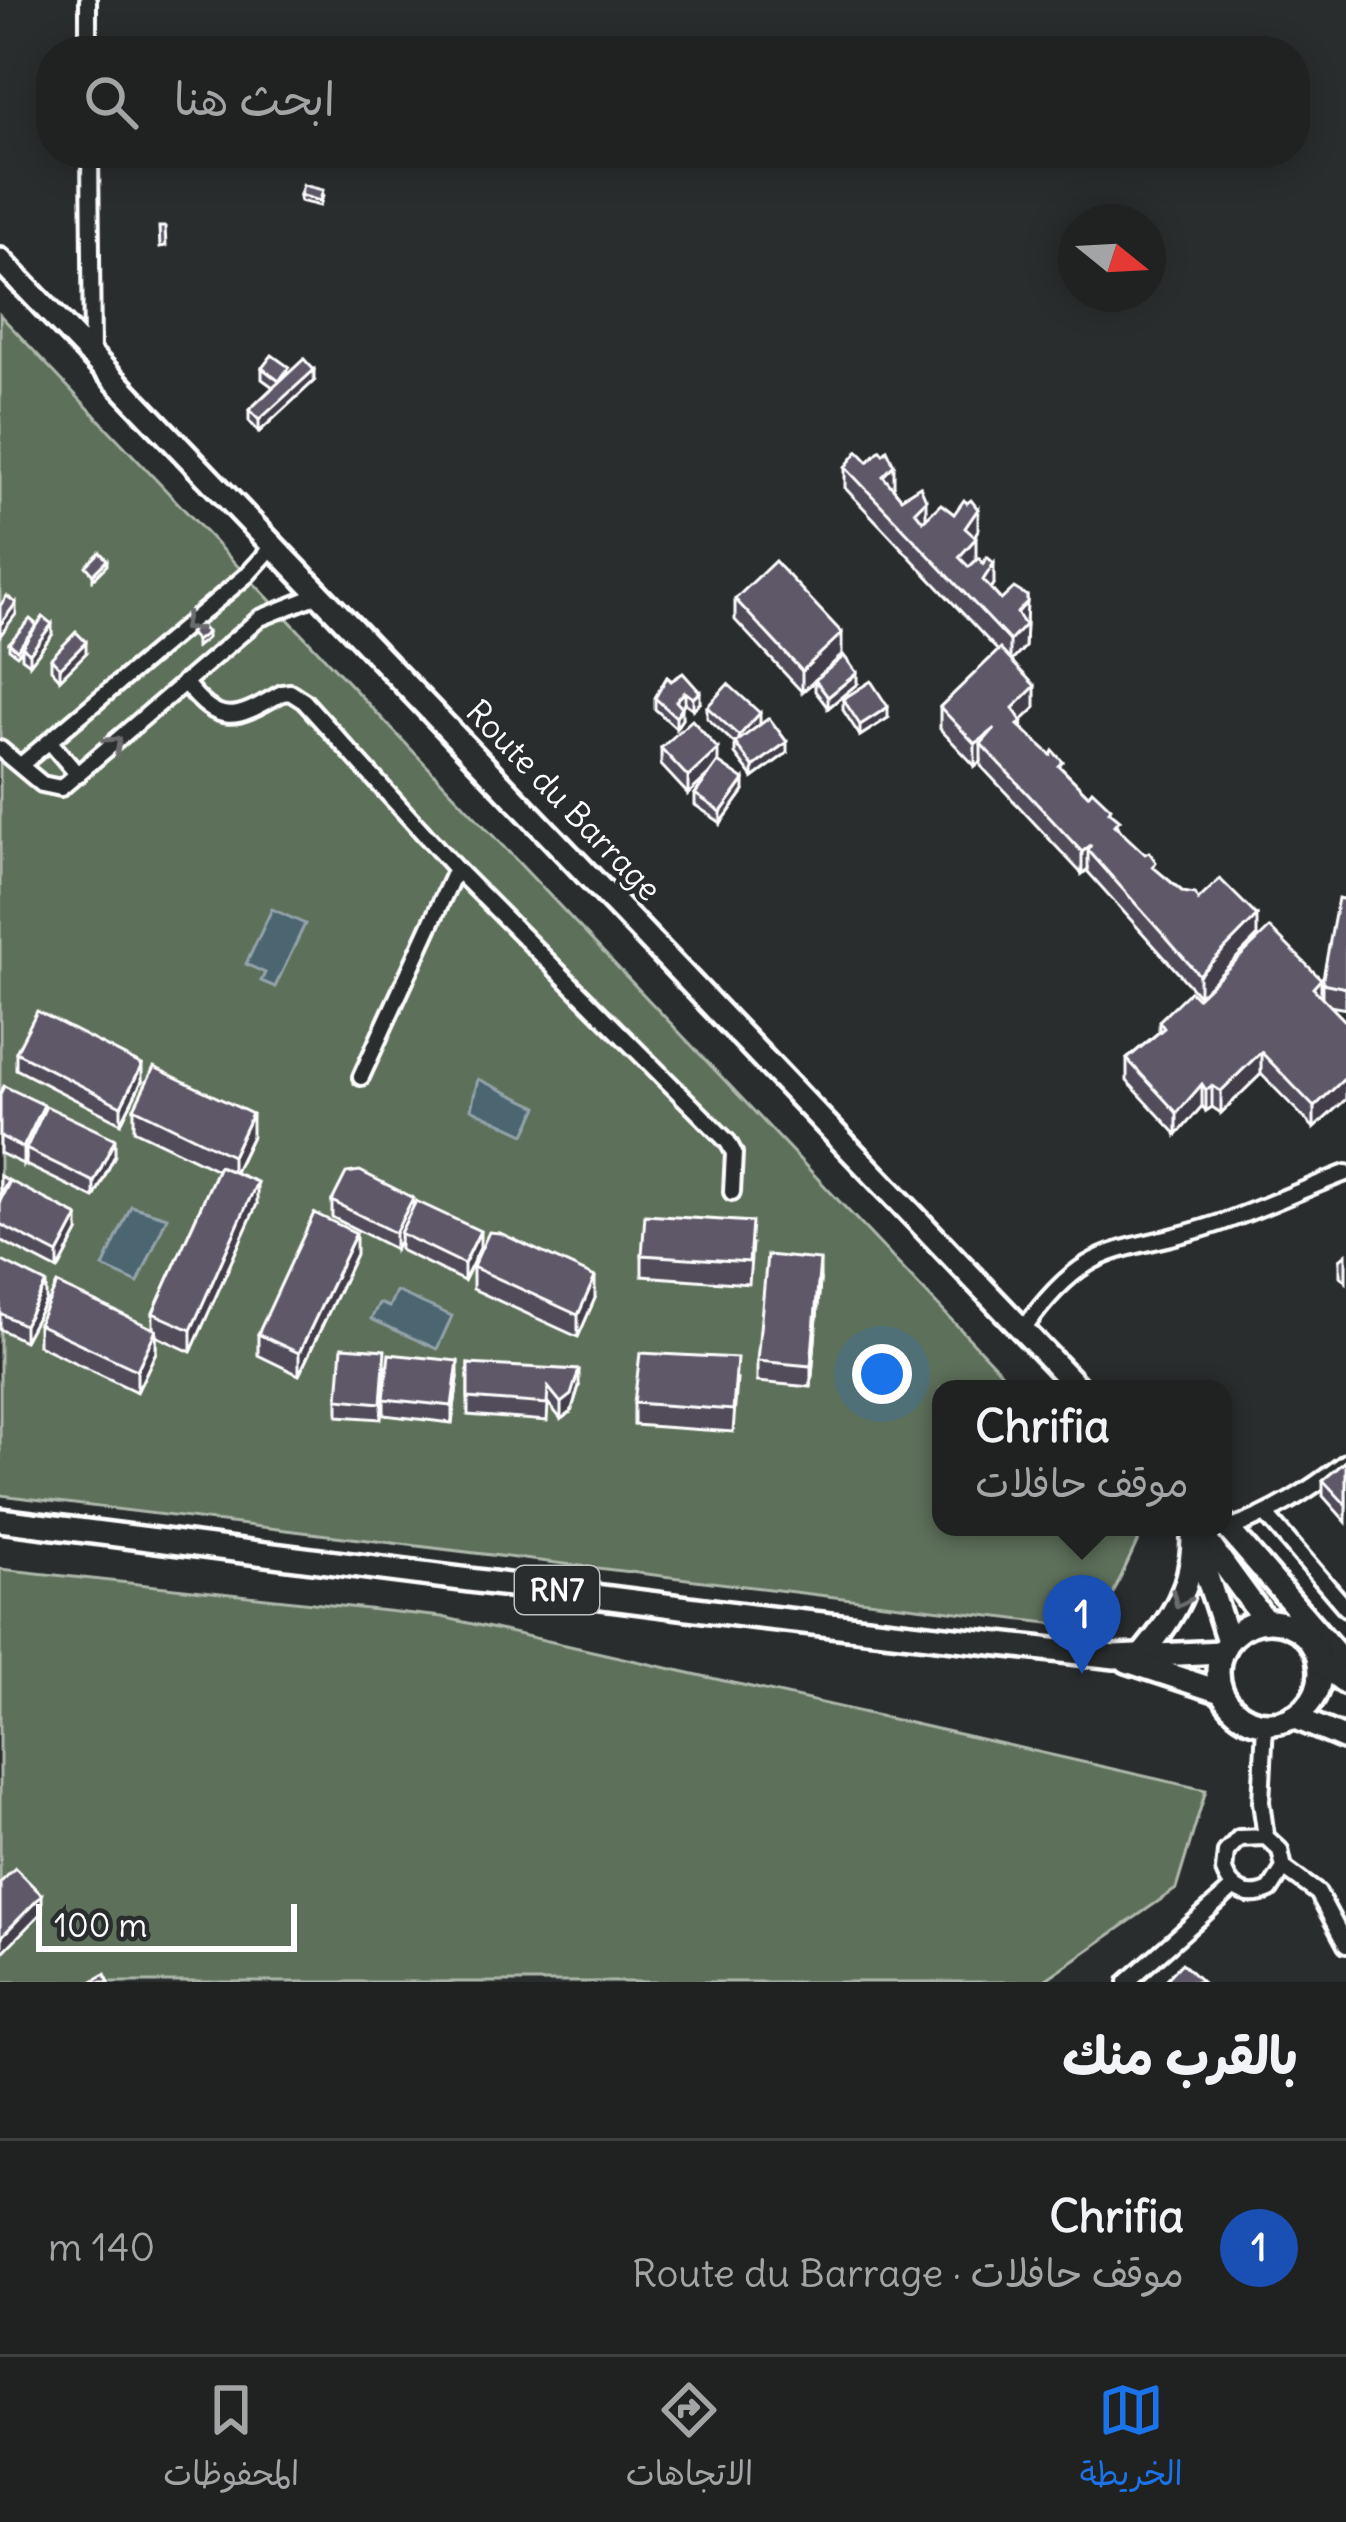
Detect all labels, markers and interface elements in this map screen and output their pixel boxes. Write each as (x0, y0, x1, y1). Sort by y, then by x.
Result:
search box (36, 36, 1310, 168)
icon: search (78, 69, 144, 135)
text: ابحث هنا (174, 71, 335, 127)
north arrow (1058, 204, 1166, 312)
one-way arrow (182, 609, 204, 631)
street label: Route du Barrage (457, 691, 671, 909)
one-way arrow (100, 737, 121, 758)
your location (852, 1344, 912, 1404)
popup (932, 1380, 1232, 1536)
text: Chrifia (975, 1398, 1110, 1454)
text: موقف حافلات (975, 1459, 1189, 1508)
road number: RN7 (515, 1566, 599, 1614)
pin: 1 (1043, 1575, 1121, 1674)
one-way arrow (1170, 1587, 1194, 1609)
scale bar (36, 1898, 297, 1951)
text: 100 m (54, 1904, 147, 1946)
text: بالقرب منك (1062, 2024, 1298, 2088)
text: Chrifia (1049, 2188, 1184, 2244)
text: 140 m (48, 2223, 155, 2272)
text: 1 (1251, 2223, 1267, 2272)
text: موقف حافلات · Route du Barrage (632, 2249, 1184, 2298)
tab: المحفوظات (163, 2377, 299, 2503)
tab: الاتجاهات (626, 2377, 753, 2503)
tab: الخريطة (1080, 2377, 1183, 2503)

